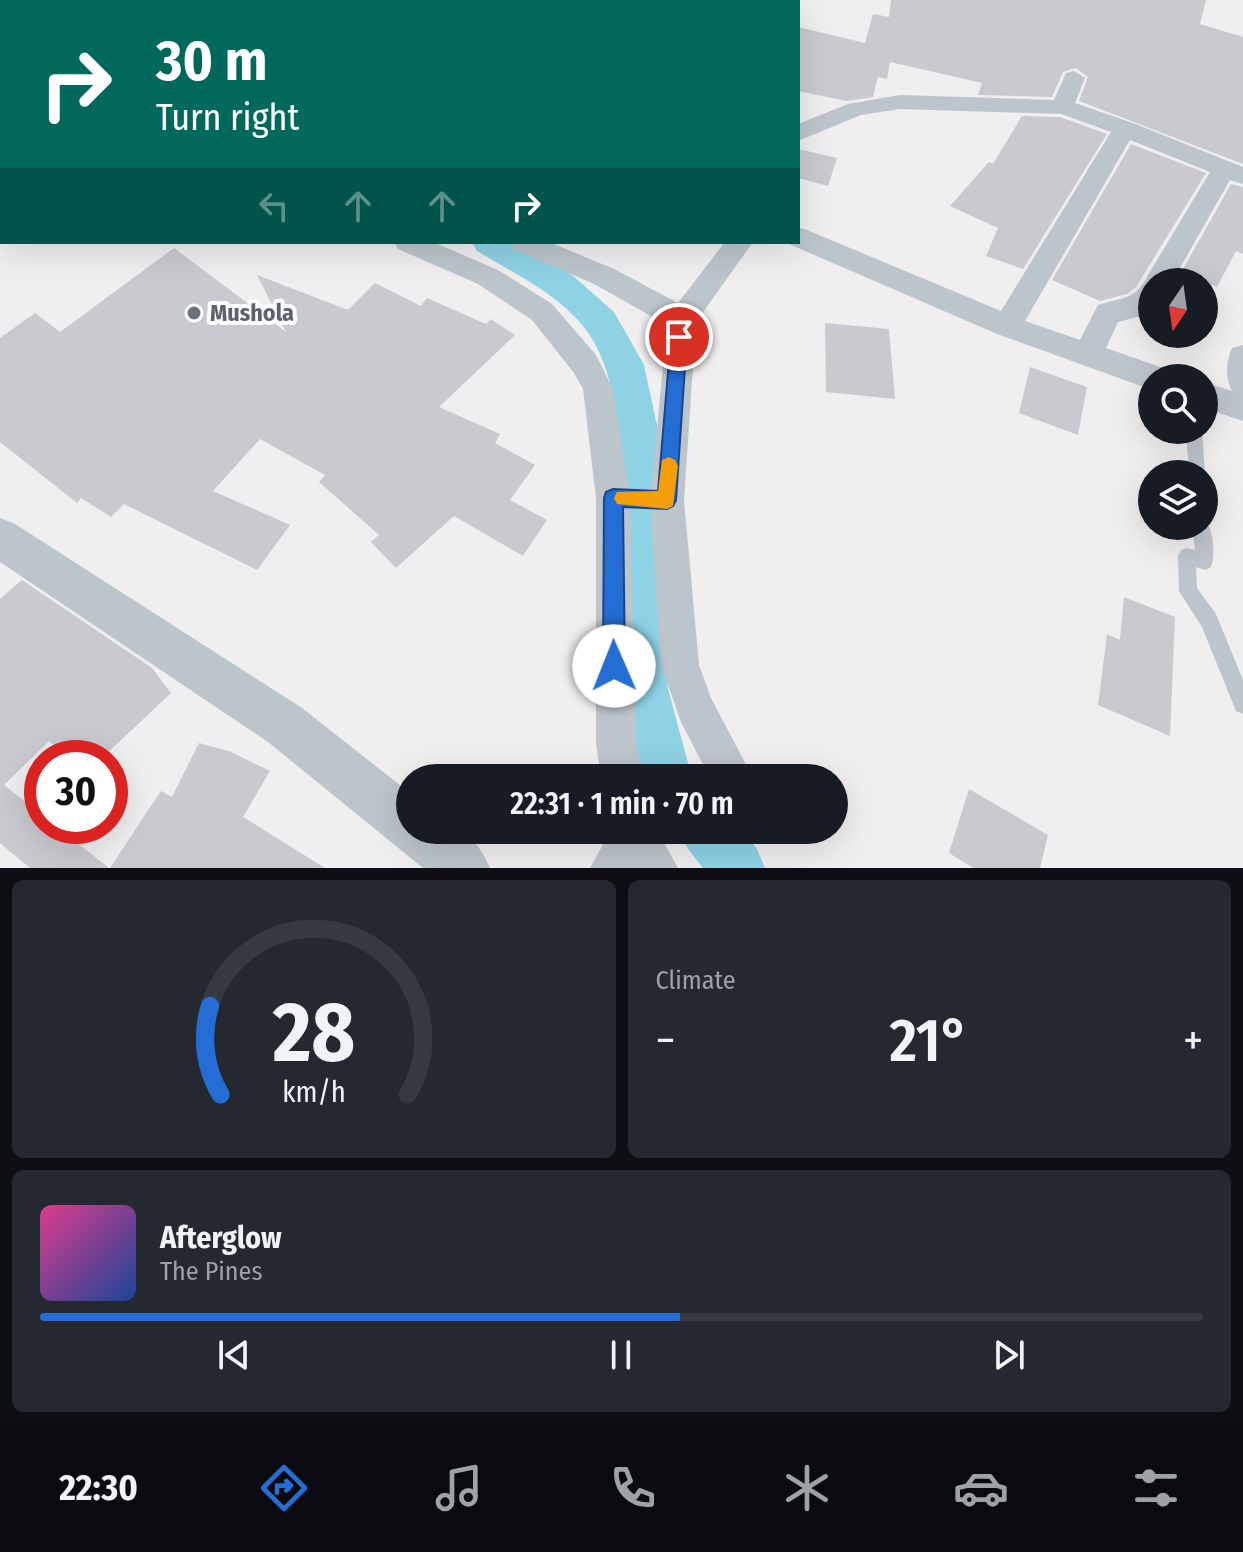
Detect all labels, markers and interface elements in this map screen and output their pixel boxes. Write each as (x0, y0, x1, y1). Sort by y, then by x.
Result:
text: 30 m (156, 28, 267, 95)
icon: right (24, 32, 128, 136)
text: Turn right (156, 96, 299, 140)
icon: left (252, 184, 296, 228)
icon: ahead (336, 184, 380, 228)
icon: ahead (420, 184, 464, 228)
icon: right (504, 184, 548, 228)
north arrow (1138, 268, 1218, 348)
map controls (1138, 268, 1218, 540)
place label: Mushola (210, 299, 294, 327)
pin (645, 303, 713, 371)
marker: Mushola (185, 304, 203, 322)
icon: arrive (657, 315, 701, 359)
button: search (1138, 364, 1218, 444)
button: layers (1138, 460, 1218, 540)
position arrow (572, 624, 656, 708)
speed limit sign: 30 (24, 740, 128, 844)
text: 22:31 · 1 min · 70 m (510, 786, 734, 822)
text: Climate (656, 965, 736, 996)
text: 28 (272, 983, 355, 1083)
text: 21° (889, 1005, 969, 1077)
text: − (656, 1014, 675, 1067)
text: + (1183, 1014, 1203, 1067)
text: km/h (282, 1075, 346, 1110)
text: Afterglow (160, 1220, 282, 1256)
text: The Pines (160, 1256, 263, 1287)
icon: previous (212, 1333, 256, 1377)
icon: pause (599, 1333, 643, 1377)
icon: next (987, 1333, 1031, 1377)
icon: directions (256, 1460, 312, 1516)
icon: music (431, 1460, 487, 1516)
icon: phone (605, 1460, 661, 1516)
icon: climate (779, 1460, 835, 1516)
icon: car (953, 1460, 1009, 1516)
icon: filters (1128, 1460, 1184, 1516)
text: 22:30 (59, 1466, 138, 1510)

